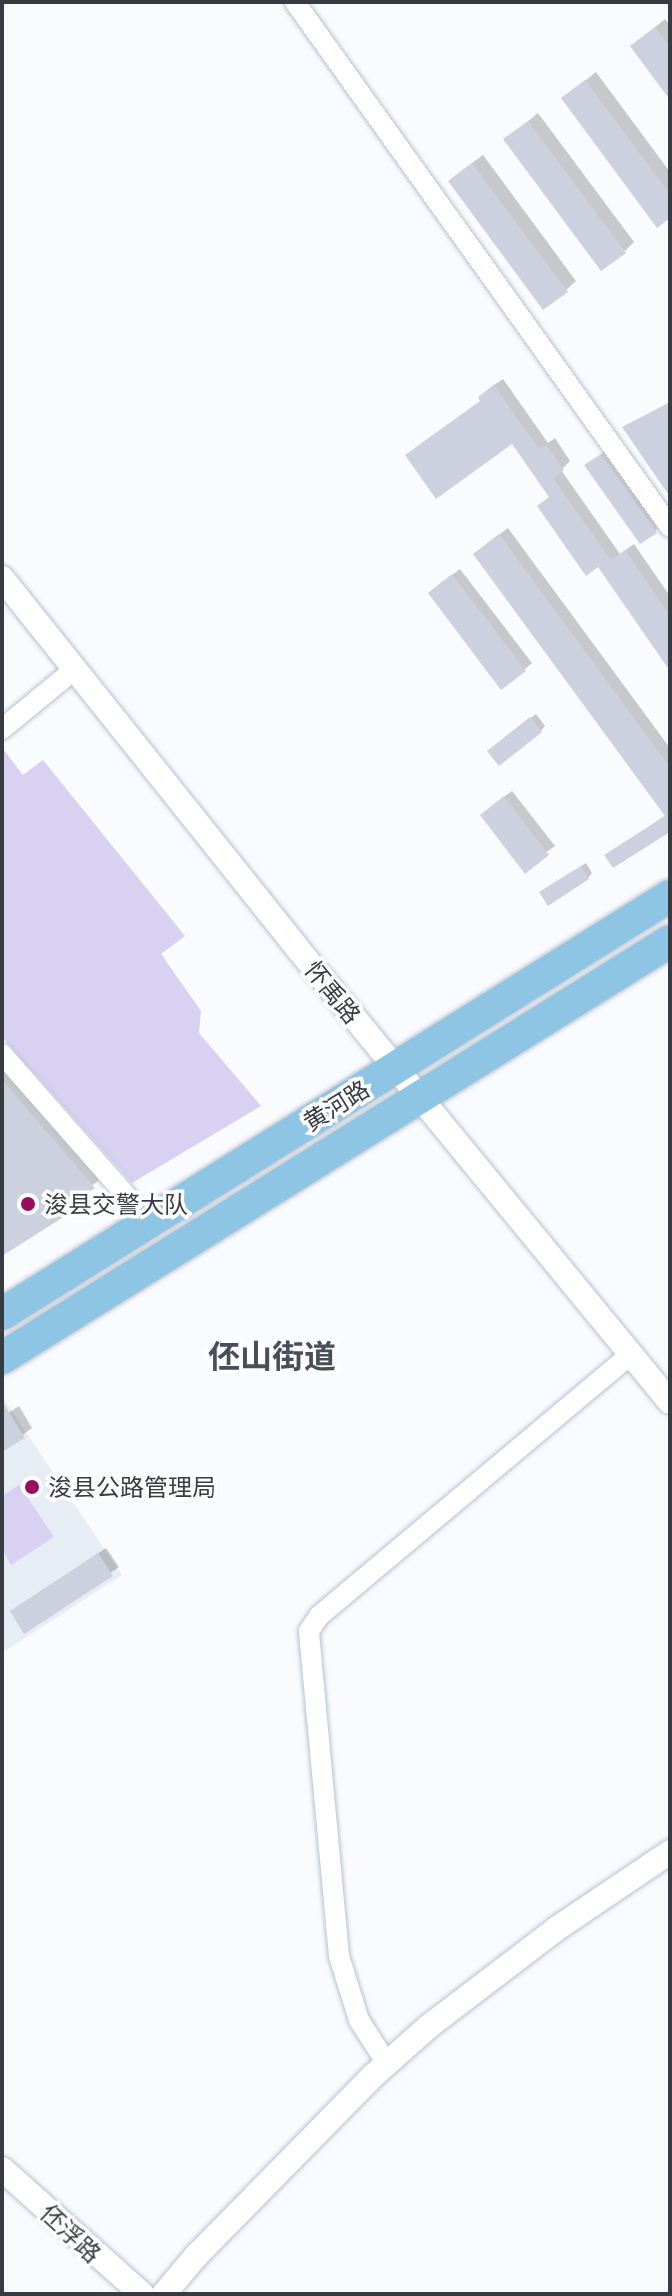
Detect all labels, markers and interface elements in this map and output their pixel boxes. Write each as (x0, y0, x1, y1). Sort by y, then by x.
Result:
street label: 怀禹路 (299, 955, 367, 1029)
street label: 黄河路 (298, 1074, 374, 1136)
place label: 浚县交警大队 (44, 1190, 188, 1218)
marker: 浚县交警大队 (19, 1195, 37, 1213)
district label: 伾山街道 (208, 1337, 336, 1375)
place label: 浚县公路管理局 (48, 1473, 216, 1501)
marker: 浚县公路管理局 (23, 1478, 41, 1496)
street label: 伾浮路 (35, 2198, 107, 2268)

